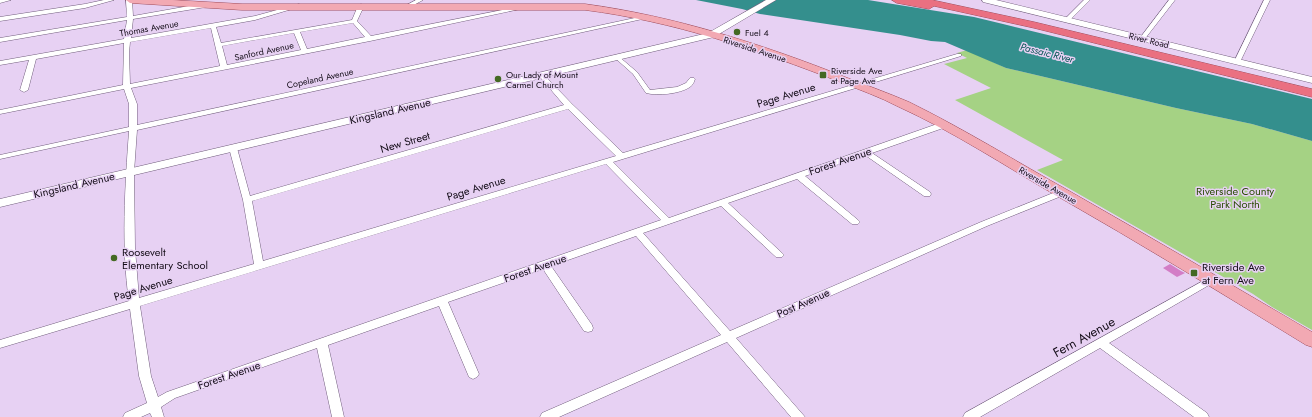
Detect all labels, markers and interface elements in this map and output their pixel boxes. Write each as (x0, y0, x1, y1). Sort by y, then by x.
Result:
street label: Thomas Avenue (119, 16, 180, 40)
place label: Fuel 4 (745, 26, 769, 39)
marker: Fuel 4 (732, 27, 742, 37)
street label: River Road (1128, 29, 1170, 51)
street label: Riverside Avenue (722, 33, 788, 65)
street label: Sanford Avenue (233, 38, 295, 64)
water label: Passaic River (1019, 39, 1076, 67)
place label: Riverside Ave at Page Ave (831, 64, 883, 87)
street label: Copeland Avenue (285, 65, 355, 91)
place label: Our Lady of Mount Carmel Church (506, 68, 579, 91)
marker: Riverside Ave at Page Ave (818, 70, 828, 80)
marker: Our Lady of Mount Carmel Church (493, 74, 503, 84)
street label: Page Avenue (755, 78, 818, 111)
street label: Kingsland Avenue (348, 94, 433, 128)
street label: New Street (378, 127, 432, 157)
street label: Forest Avenue (807, 143, 874, 179)
street label: Riverside Avenue (1016, 163, 1080, 207)
street label: Kingsland Avenue (32, 168, 117, 202)
street label: Page Avenue (445, 171, 508, 204)
park label: Riverside County Park North (1196, 183, 1274, 212)
place label: Roosevelt Elementary School (122, 244, 208, 273)
street label: Forest Avenue (502, 250, 569, 286)
marker: Roosevelt Elementary School (109, 253, 119, 263)
place label: Riverside Ave at Fern Ave (1202, 259, 1265, 288)
marker: Riverside Ave at Fern Ave (1189, 268, 1199, 278)
street label: Page Avenue (112, 271, 175, 304)
street label: Post Avenue (774, 284, 832, 322)
street label: Fern Avenue (1049, 312, 1119, 362)
street label: Forest Avenue (196, 357, 263, 393)

